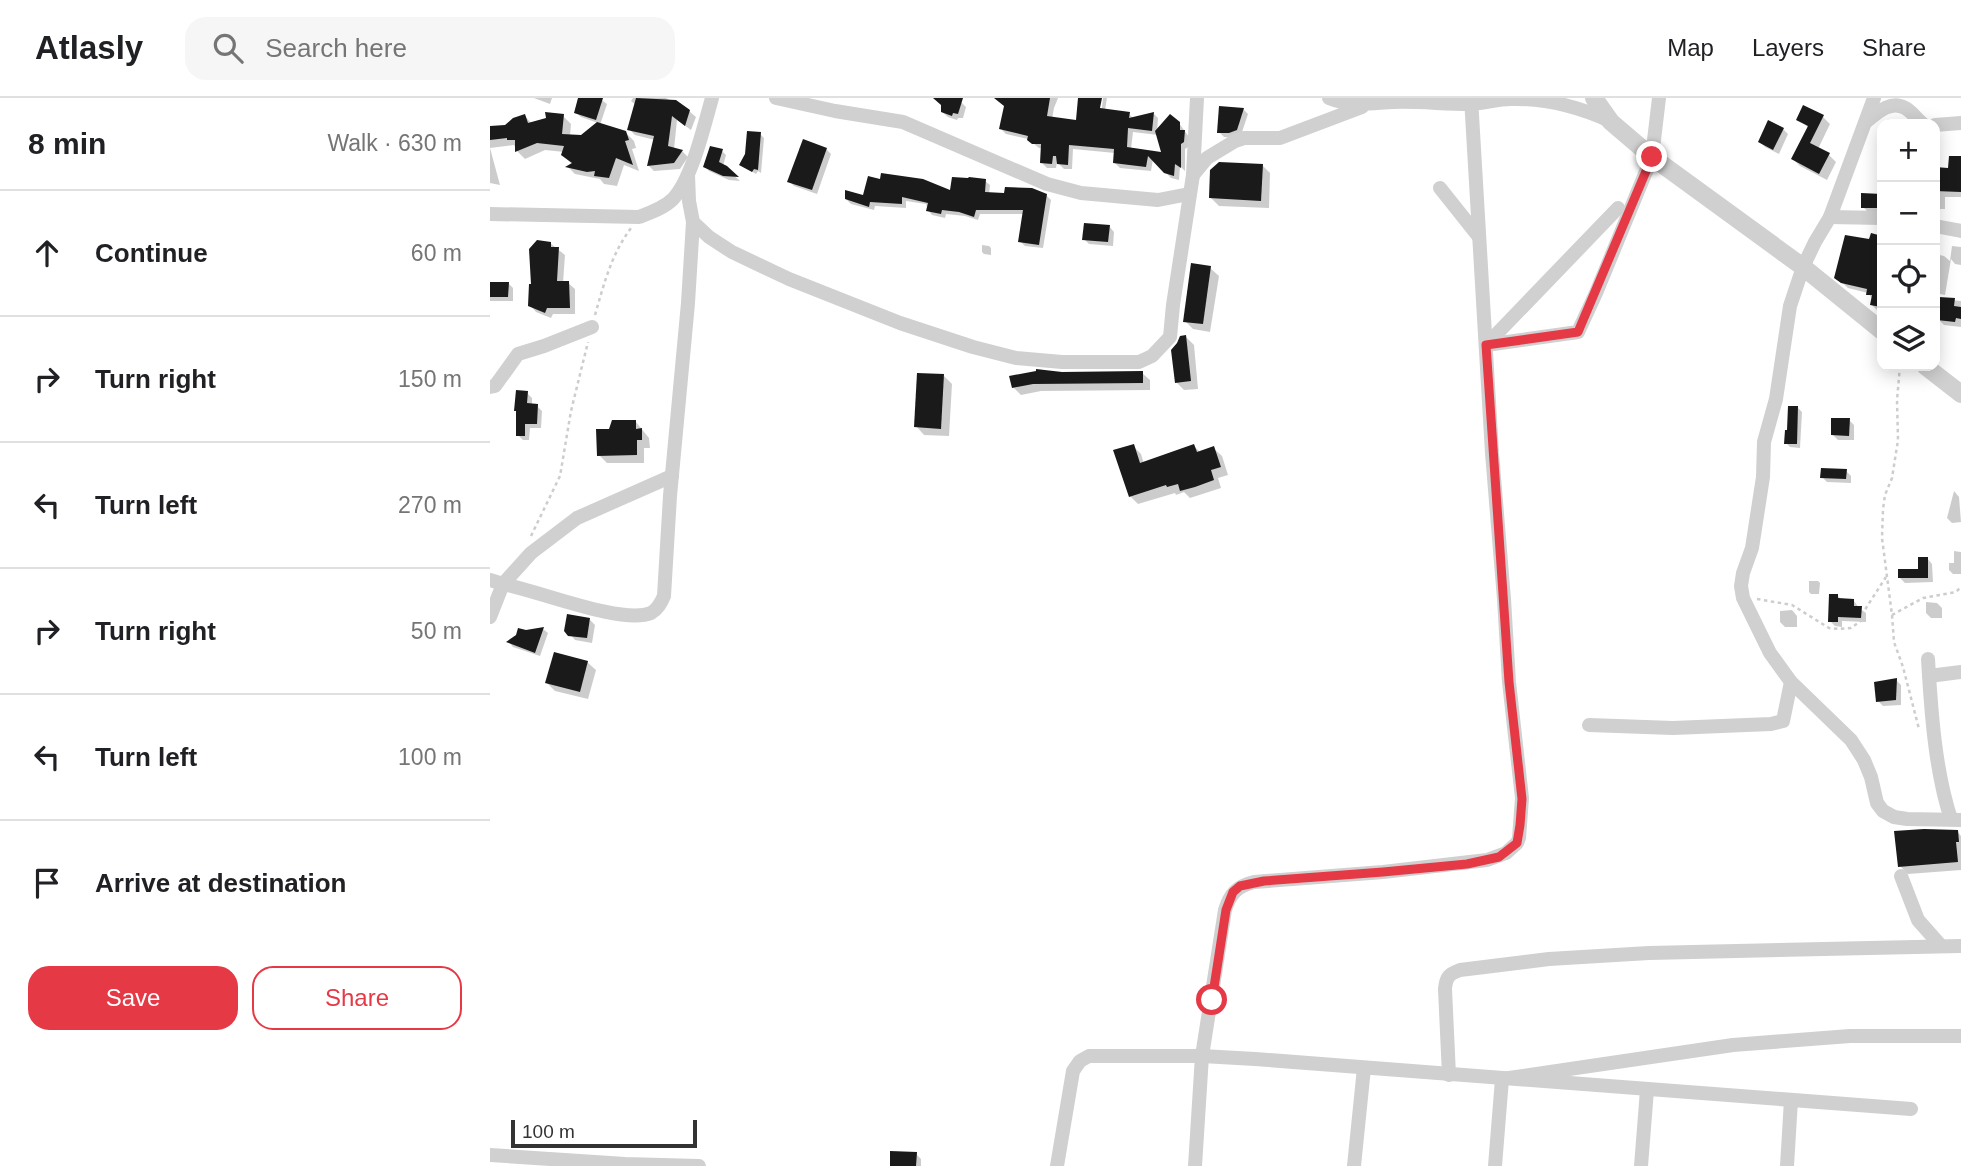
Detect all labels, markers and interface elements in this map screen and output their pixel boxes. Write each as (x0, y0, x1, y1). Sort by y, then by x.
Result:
search box (185, 17, 675, 80)
text: Atlasly (35, 29, 143, 66)
icon: search (209, 29, 247, 67)
text: Search here (265, 33, 407, 63)
text: Map (1667, 34, 1714, 61)
text: Layers (1752, 34, 1824, 61)
text: Share (1862, 34, 1926, 61)
map controls (1877, 119, 1940, 371)
button: + (1877, 119, 1940, 182)
text: 8 min (28, 127, 106, 160)
text: Walk · 630 m (327, 130, 462, 156)
route end (1636, 141, 1667, 172)
button: − (1877, 182, 1940, 245)
icon: ahead (28, 234, 66, 272)
text: Continue (95, 238, 208, 268)
text: 60 m (411, 240, 462, 266)
button: locate (1877, 245, 1940, 308)
button: layers (1877, 308, 1940, 371)
icon: right (28, 360, 66, 398)
text: Turn right (95, 364, 216, 394)
text: 150 m (398, 366, 462, 392)
icon: left (28, 486, 66, 524)
text: Turn left (95, 490, 197, 520)
text: 270 m (398, 492, 462, 518)
icon: right (28, 612, 66, 650)
text: Turn right (95, 616, 216, 646)
text: 50 m (411, 618, 462, 644)
icon: left (28, 738, 66, 776)
text: Turn left (95, 742, 197, 772)
text: 100 m (398, 744, 462, 770)
icon: arrive (28, 864, 66, 902)
text: Arrive at destination (95, 868, 346, 898)
button: Save (28, 966, 238, 1030)
button: Share (252, 966, 462, 1030)
route start (1196, 984, 1227, 1015)
scale bar (511, 1117, 696, 1149)
text: 100 m (522, 1121, 575, 1142)

